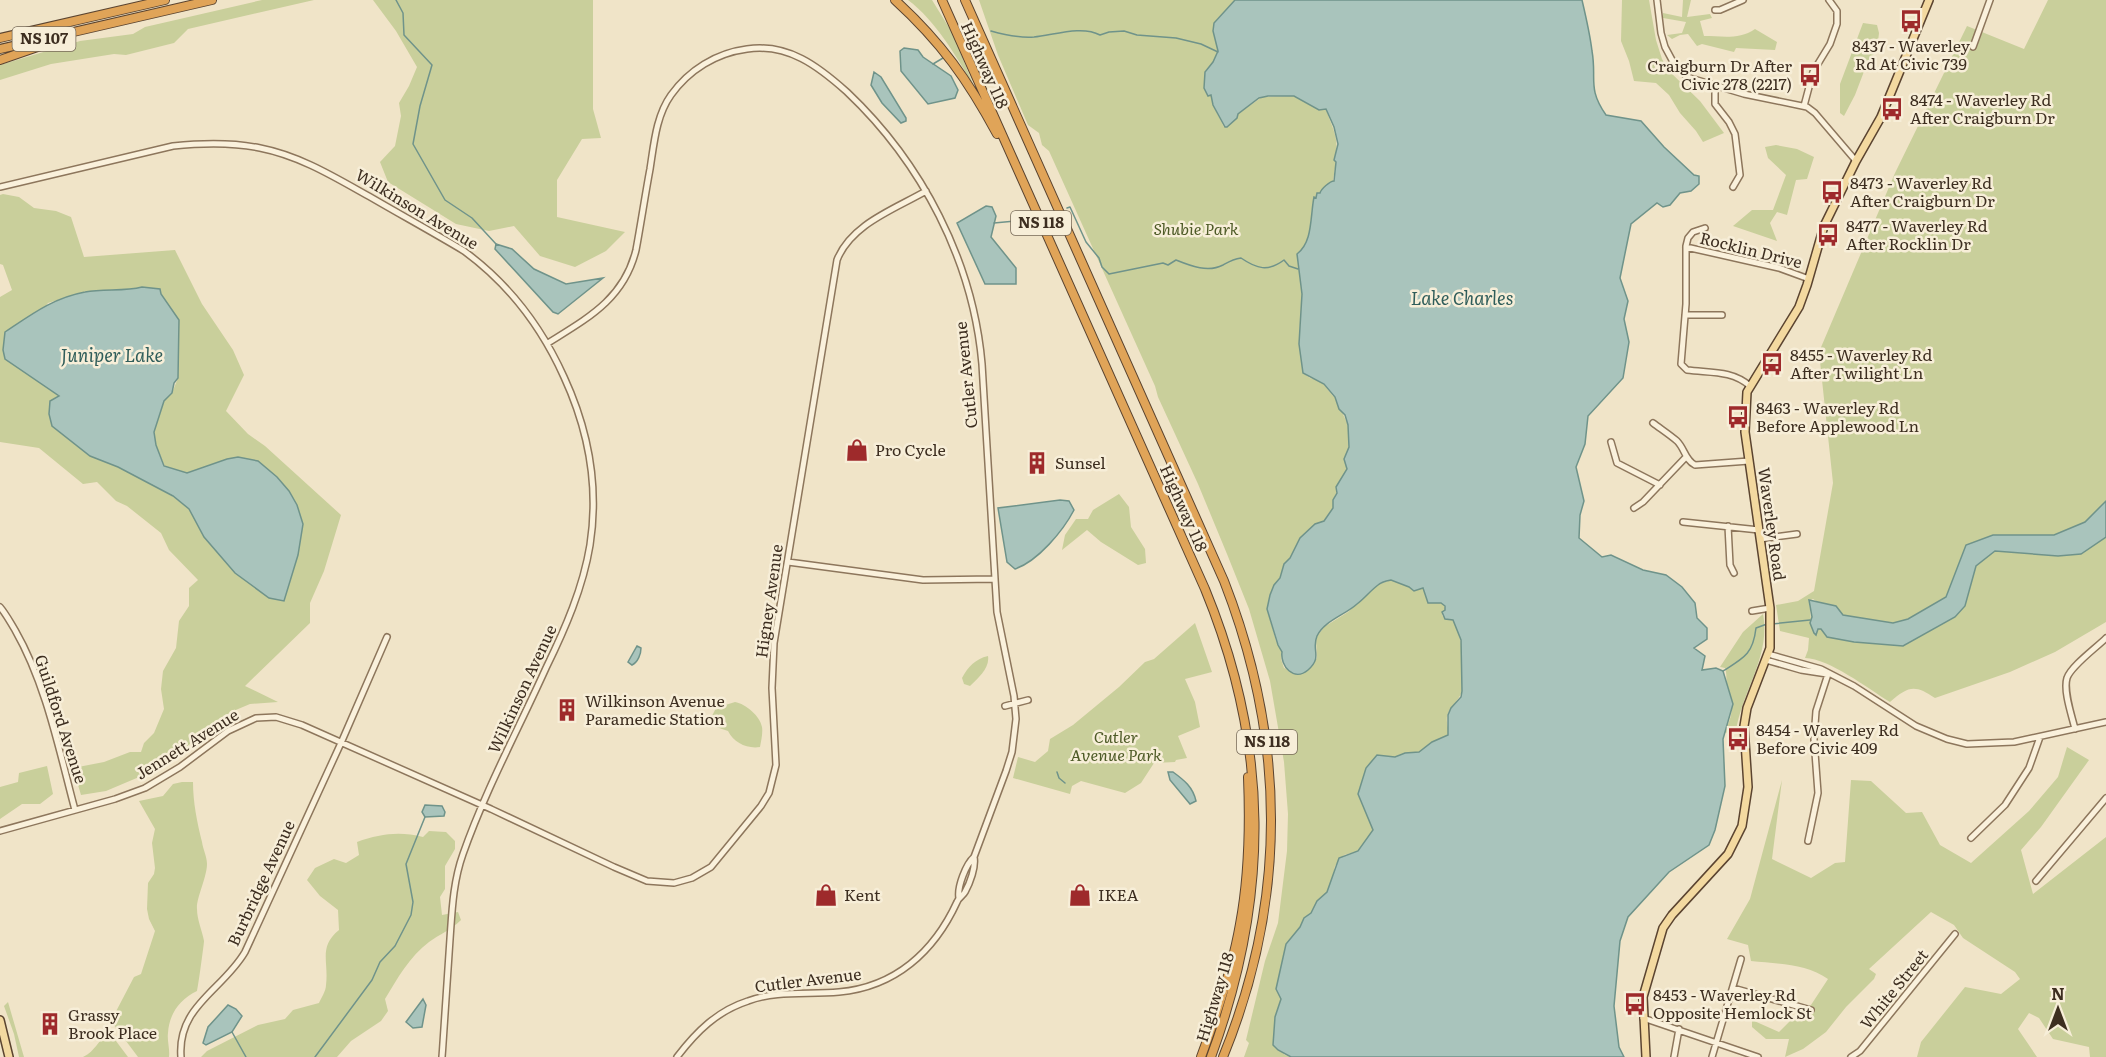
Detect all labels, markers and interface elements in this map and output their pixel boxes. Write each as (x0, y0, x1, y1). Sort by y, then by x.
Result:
bus stop icon: 8437 - Waverley Rd At Civic 739 (1898, 8, 1924, 34)
street label: Highway 118 (956, 17, 1016, 112)
road number: NS 107 (12, 27, 76, 51)
place label: 8437 - Waverley Rd At Civic 739 (1852, 33, 1971, 75)
place label: Craigburn Dr After Civic 278 (2217) (1647, 53, 1792, 95)
bus stop icon: Craigburn Dr After Civic 278 (2217) (1797, 62, 1823, 88)
place label: 8474 - Waverley Rd After Craigburn Dr (1910, 87, 2055, 129)
bus stop icon: 8474 - Waverley Rd After Craigburn Dr (1879, 96, 1905, 122)
street label: Wilkinson Avenue (351, 162, 484, 254)
place label: 8473 - Waverley Rd After Craigburn Dr (1850, 170, 1995, 212)
bus stop icon: 8473 - Waverley Rd After Craigburn Dr (1819, 179, 1845, 205)
road number: NS 118 (1011, 211, 1071, 235)
place label: 8477 - Waverley Rd After Rocklin Dr (1846, 213, 1988, 255)
park label: Shubie Park (1154, 216, 1239, 240)
bus stop icon: 8477 - Waverley Rd After Rocklin Dr (1815, 222, 1841, 248)
street label: Rocklin Drive (1698, 225, 1805, 273)
water label: Lake Charles (1411, 284, 1513, 311)
street label: Cutler Avenue (947, 320, 983, 430)
water label: Juniper Lake (61, 341, 163, 368)
place label: 8455 - Waverley Rd After Twilight Ln (1790, 342, 1932, 384)
bus stop icon: 8455 - Waverley Rd After Twilight Ln (1759, 351, 1785, 377)
place label: 8463 - Waverley Rd Before Applewood Ln (1756, 395, 1920, 437)
bus stop icon: 8463 - Waverley Rd Before Applewood Ln (1725, 404, 1751, 430)
shop icon: Pro Cycle (844, 437, 870, 463)
place label: Pro Cycle (875, 437, 946, 461)
building icon: Sunsel (1024, 450, 1050, 476)
place label: Sunsel (1055, 450, 1106, 474)
street label: Highway 118 (1155, 460, 1215, 555)
street label: Waverley Road (1753, 466, 1793, 582)
street label: Higney Avenue (748, 542, 788, 659)
street label: Wilkinson Avenue (481, 620, 562, 757)
street label: Guildford Avenue (30, 651, 94, 786)
place label: Wilkinson Avenue Paramedic Station (585, 688, 725, 730)
building icon: Wilkinson Avenue Paramedic Station (554, 697, 580, 723)
street label: Jennett Avenue (130, 702, 243, 785)
place label: 8454 - Waverley Rd Before Civic 409 (1756, 717, 1899, 759)
park label: Cutler Avenue Park (1070, 724, 1162, 766)
bus stop icon: 8454 - Waverley Rd Before Civic 409 (1725, 726, 1751, 752)
road number: NS 118 (1237, 730, 1297, 754)
street label: Burbridge Avenue (220, 816, 300, 949)
shop icon: Kent (813, 882, 839, 908)
place label: Kent (844, 882, 881, 906)
shop icon: IKEA (1067, 882, 1093, 908)
place label: IKEA (1098, 882, 1139, 906)
street label: White Street (1854, 943, 1933, 1033)
street label: Highway 118 (1189, 948, 1239, 1045)
street label: Cutler Avenue (753, 961, 863, 997)
north arrow (2028, 979, 2088, 1039)
text: N (2051, 981, 2065, 1005)
place label: 8453 - Waverley Rd Opposite Hemlock St (1653, 982, 1813, 1024)
bus stop icon: 8453 - Waverley Rd Opposite Hemlock St (1622, 991, 1648, 1017)
place label: Grassy Brook Place (68, 1002, 157, 1044)
building icon: Grassy Brook Place (37, 1011, 63, 1037)

